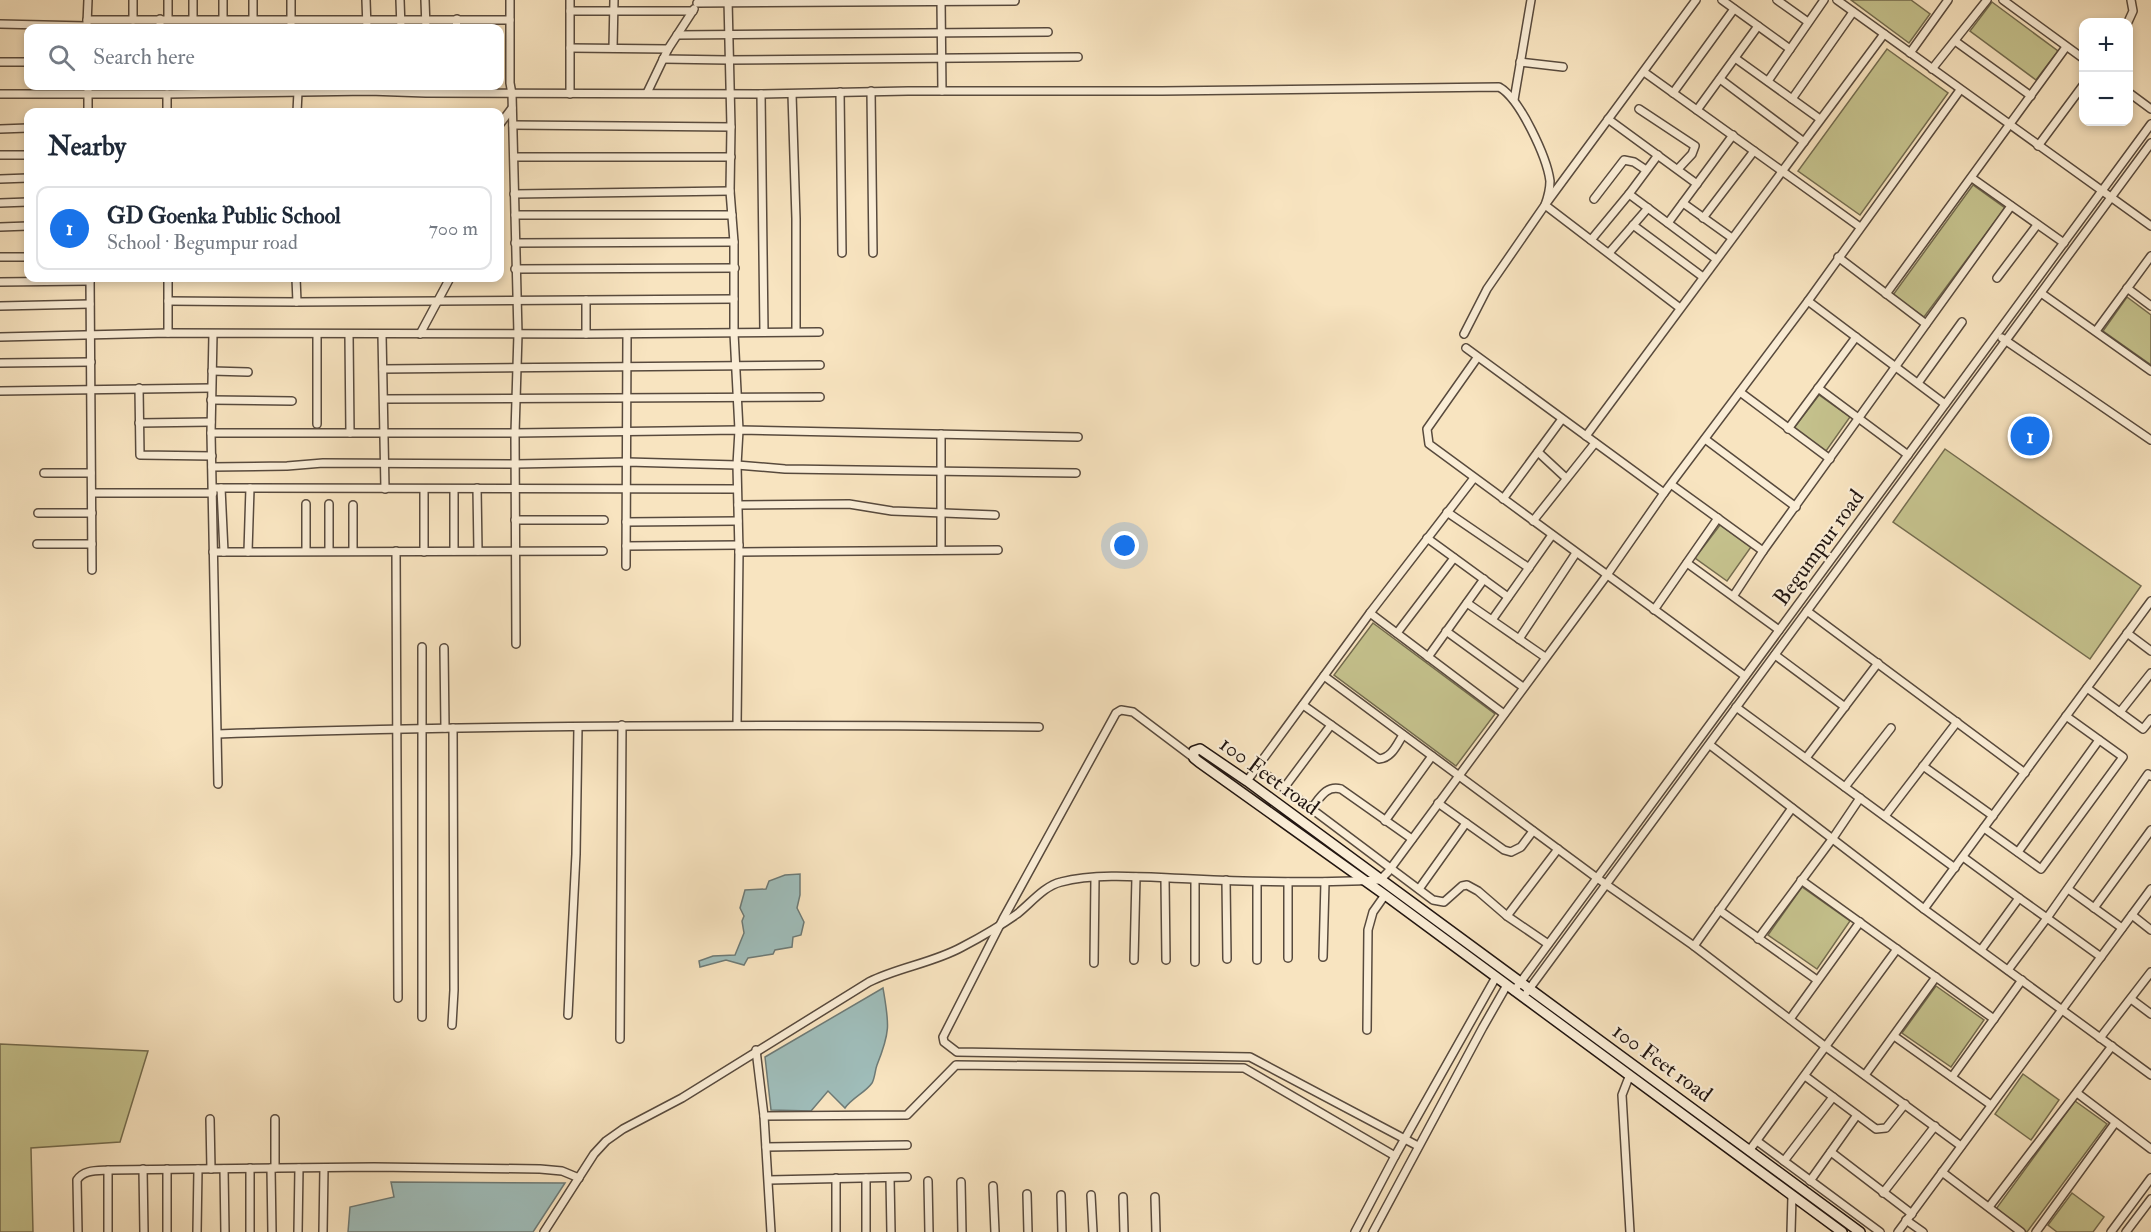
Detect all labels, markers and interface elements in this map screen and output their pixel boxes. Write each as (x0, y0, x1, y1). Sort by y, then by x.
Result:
map controls (2079, 18, 2133, 126)
button: + (2079, 18, 2133, 72)
search box (24, 24, 504, 90)
icon: search (45, 41, 78, 74)
text: Search here (93, 43, 195, 71)
button: − (2079, 72, 2133, 126)
text: Nearby (48, 131, 126, 163)
text: GD Goenka Public School (107, 202, 341, 230)
text: 1 (66, 216, 73, 241)
text: 700 m (429, 216, 478, 241)
text: School · Begumpur road (107, 230, 298, 255)
pin: 1 (2010, 414, 2050, 458)
street label: Begumpur road (1767, 484, 1871, 612)
your location (1110, 531, 1139, 560)
street label: 100 Feet road (1214, 730, 1325, 822)
street label: 100 Feet road (1607, 1017, 1718, 1109)

